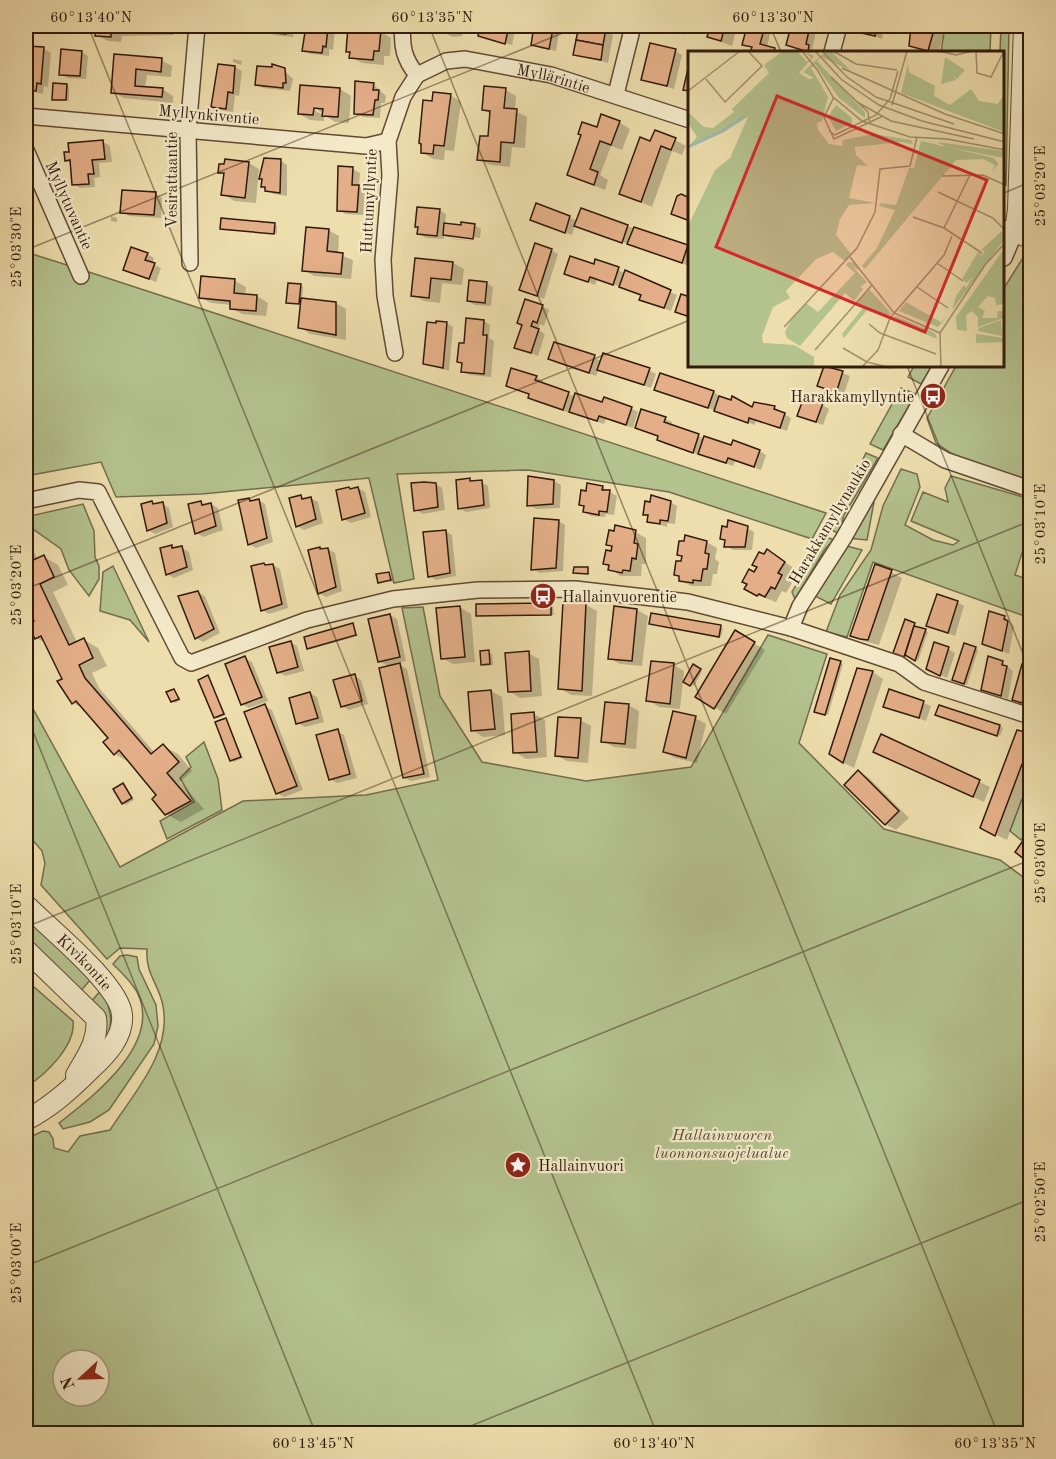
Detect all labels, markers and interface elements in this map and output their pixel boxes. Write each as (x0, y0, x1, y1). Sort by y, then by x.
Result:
text: 60°13'40"N (50, 11, 132, 26)
text: 60°13'35"N (391, 11, 473, 26)
text: 60°13'30"N (732, 11, 814, 26)
inset map (688, 51, 1005, 368)
street label: Myllärintie (515, 63, 592, 97)
street label: Myllynkiventie (158, 104, 260, 128)
street label: Vesirattaantie (165, 132, 181, 228)
text: 25°03'20"E (1034, 146, 1049, 226)
street label: Huttumyllyntie (359, 148, 381, 254)
street label: Myllytuvantie (42, 159, 95, 252)
text: 25°03'30"E (10, 207, 25, 287)
bus stop icon: Harakkamyllyntie (918, 381, 948, 411)
place label: Harakkamyllyntie (790, 390, 914, 406)
street label: Harakkamyllynaukio (787, 456, 875, 588)
text: 25°03'10"E (1034, 484, 1049, 564)
text: 25°03'20"E (10, 545, 25, 625)
bus stop icon: Hallainvuorentie (528, 581, 558, 611)
place label: Hallainvuorentie (562, 590, 677, 606)
text: 25°03'00"E (1034, 823, 1049, 903)
text: 25°03'10"E (10, 884, 25, 964)
street label: Kivikontie (53, 932, 114, 994)
park label: Hallainvuoren luonnonsuojelualue (655, 1128, 789, 1162)
place icon: Hallainvuori (503, 1150, 533, 1180)
place label: Hallainvuori (538, 1159, 624, 1175)
text: 25°02'50"E (1034, 1162, 1049, 1242)
text: 25°03'00"E (10, 1223, 25, 1303)
north arrow (51, 1348, 111, 1408)
text: N (59, 1373, 79, 1392)
text: 60°13'45"N (272, 1437, 354, 1452)
text: 60°13'40"N (613, 1437, 695, 1452)
text: 60°13'35"N (954, 1437, 1036, 1452)

